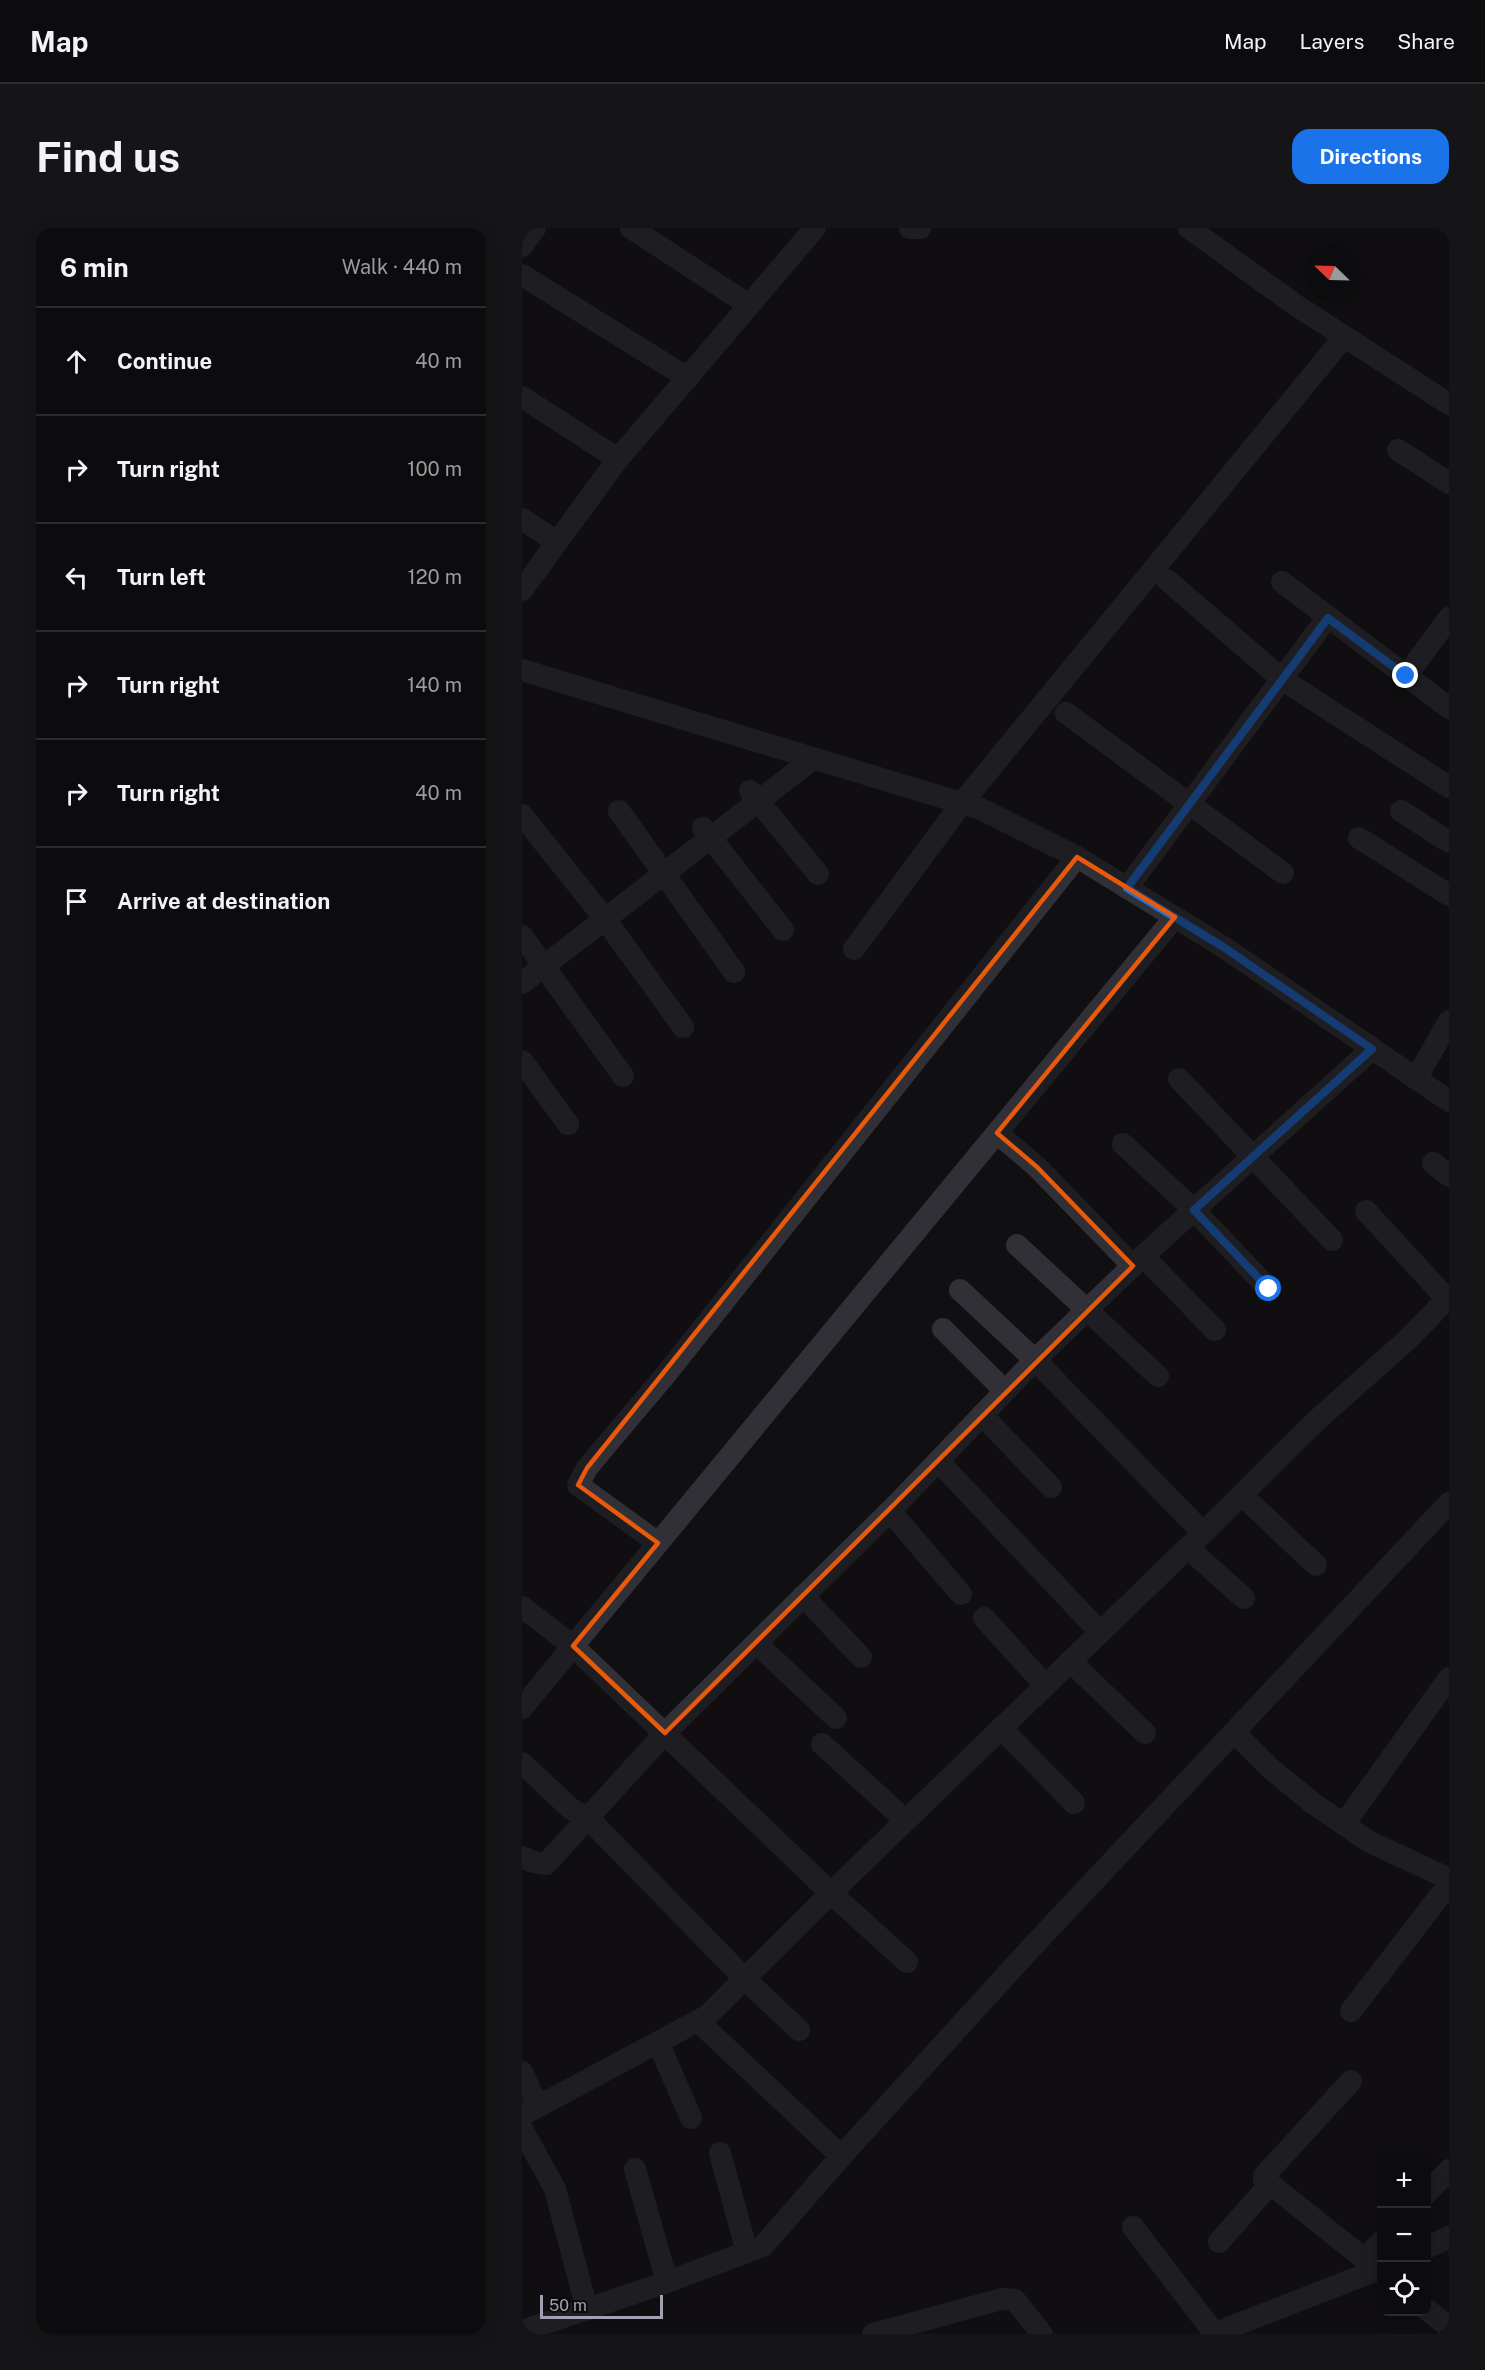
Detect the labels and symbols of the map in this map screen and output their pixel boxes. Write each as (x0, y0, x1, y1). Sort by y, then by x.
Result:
north arrow (1305, 246, 1359, 300)
route end (1392, 662, 1418, 688)
route start (1255, 1275, 1281, 1301)
scale bar (540, 2292, 663, 2320)

